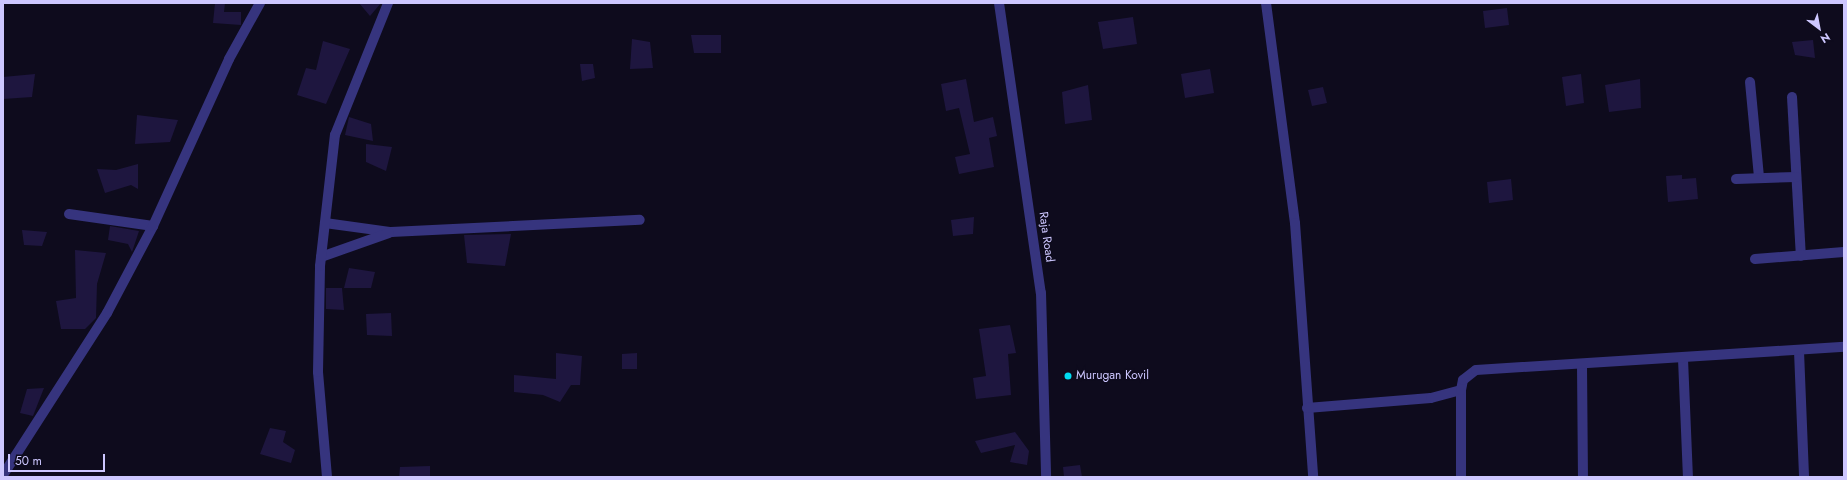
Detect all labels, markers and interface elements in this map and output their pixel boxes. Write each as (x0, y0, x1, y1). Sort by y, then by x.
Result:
north arrow (1799, 8, 1839, 48)
text: N (1817, 29, 1833, 47)
street label: Raja Road (1035, 211, 1057, 263)
place label: Murugan Kovil (1076, 369, 1149, 383)
marker: Murugan Kovil (1063, 371, 1073, 381)
scale bar (10, 446, 107, 472)
text: 50 m (15, 452, 42, 470)

